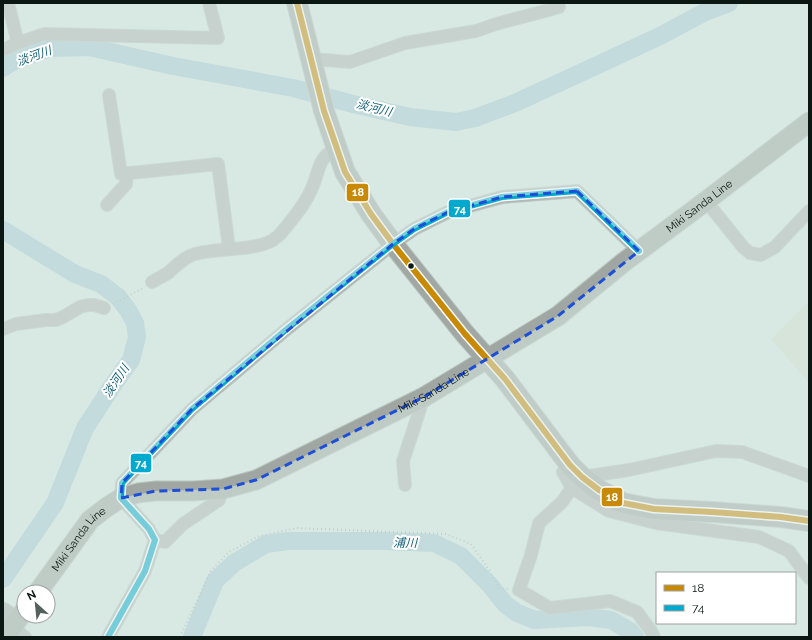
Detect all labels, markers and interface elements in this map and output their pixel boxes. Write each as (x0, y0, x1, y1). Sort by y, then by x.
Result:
water label: 淡河川 (15, 43, 55, 69)
water label: 淡河川 (355, 97, 395, 120)
street label: Miki Sanda Line (664, 177, 736, 235)
line badge: 18 (346, 183, 369, 202)
text: 18 (352, 186, 364, 199)
line badge: 74 (448, 199, 471, 218)
text: 74 (454, 203, 466, 216)
unlabelled marker (406, 261, 416, 271)
water label: 淡河川 (100, 361, 133, 400)
street label: Miki Sanda Line (396, 365, 472, 416)
line badge: 74 (130, 453, 152, 473)
text: 74 (135, 457, 147, 470)
line badge: 18 (601, 487, 623, 507)
text: 18 (606, 491, 618, 504)
street label: Miki Sanda Line (49, 504, 109, 574)
water label: 浦川 (393, 536, 419, 550)
legend (656, 572, 796, 624)
text: 18 (692, 581, 704, 595)
north arrow (16, 584, 56, 624)
text: N (25, 588, 38, 603)
text: 74 (692, 601, 705, 615)

